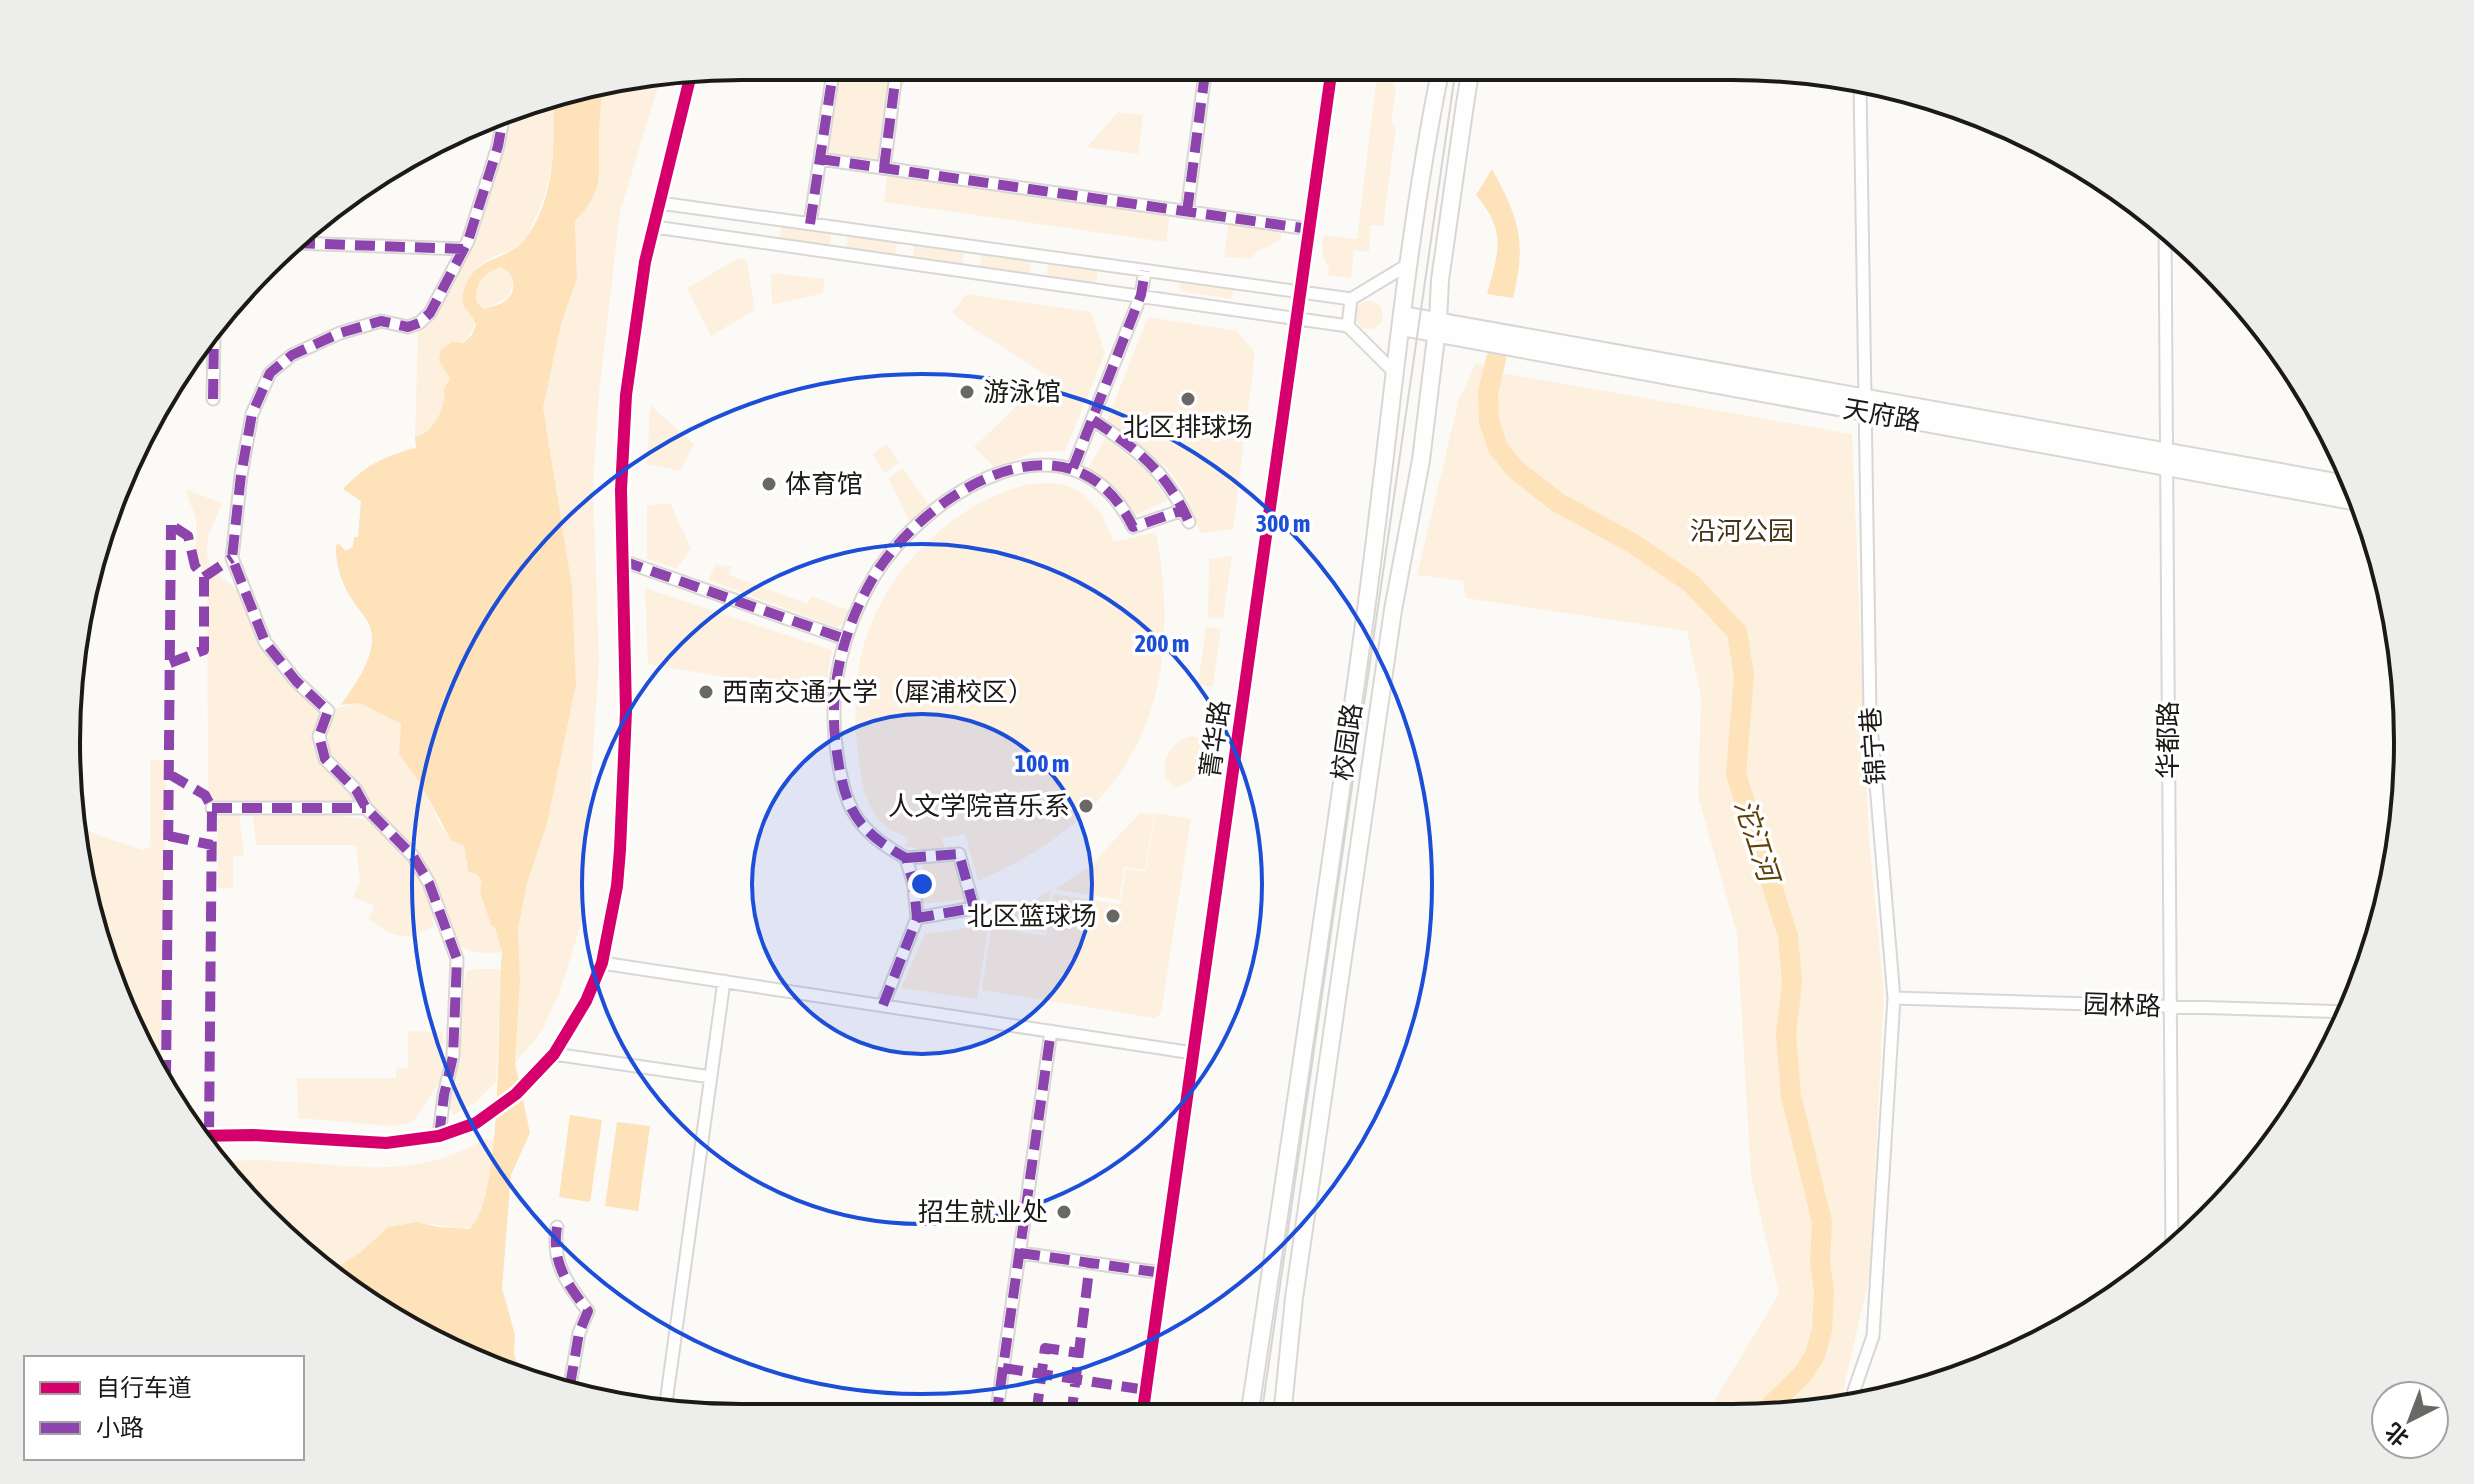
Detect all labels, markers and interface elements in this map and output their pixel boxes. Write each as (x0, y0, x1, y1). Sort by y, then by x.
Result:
place label: 游泳馆 (983, 377, 1061, 407)
marker: 游泳馆 (958, 383, 976, 401)
marker: 北区排球场 (1179, 390, 1197, 408)
street label: 天府路 (1841, 393, 1923, 437)
place label: 北区排球场 (1123, 412, 1253, 442)
place label: 体育馆 (785, 469, 863, 499)
marker: 体育馆 (760, 475, 778, 493)
text: 300 m (1256, 510, 1310, 537)
park label: 沿河公园 (1690, 516, 1794, 546)
text: 200 m (1135, 630, 1189, 657)
place label: 西南交通大学（犀浦校区） (722, 677, 1034, 707)
marker: 西南交通大学（犀浦校区） (697, 683, 715, 701)
street label: 菁华路 (1195, 698, 1235, 780)
street label: 校园路 (1327, 701, 1367, 783)
street label: 华都路 (2153, 701, 2183, 779)
street label: 锦宁巷 (1855, 706, 1891, 786)
text: 100 m (1015, 750, 1069, 777)
place label: 人文学院音乐系 (888, 791, 1070, 821)
water label: 沱江河 (1729, 795, 1787, 890)
marker: 人文学院音乐系 (1077, 797, 1095, 815)
centre of rings (908, 870, 936, 898)
place label: 北区篮球场 (967, 901, 1097, 931)
marker: 北区篮球场 (1104, 907, 1122, 925)
street label: 园林路 (2082, 989, 2162, 1021)
place label: 招生就业处 (918, 1197, 1048, 1227)
marker: 招生就业处 (1055, 1203, 1073, 1221)
legend (24, 1356, 304, 1460)
text: 自行车道 (96, 1374, 192, 1401)
north arrow (2370, 1380, 2450, 1460)
text: 小路 (96, 1414, 144, 1441)
text: 北 (2380, 1418, 2413, 1452)

